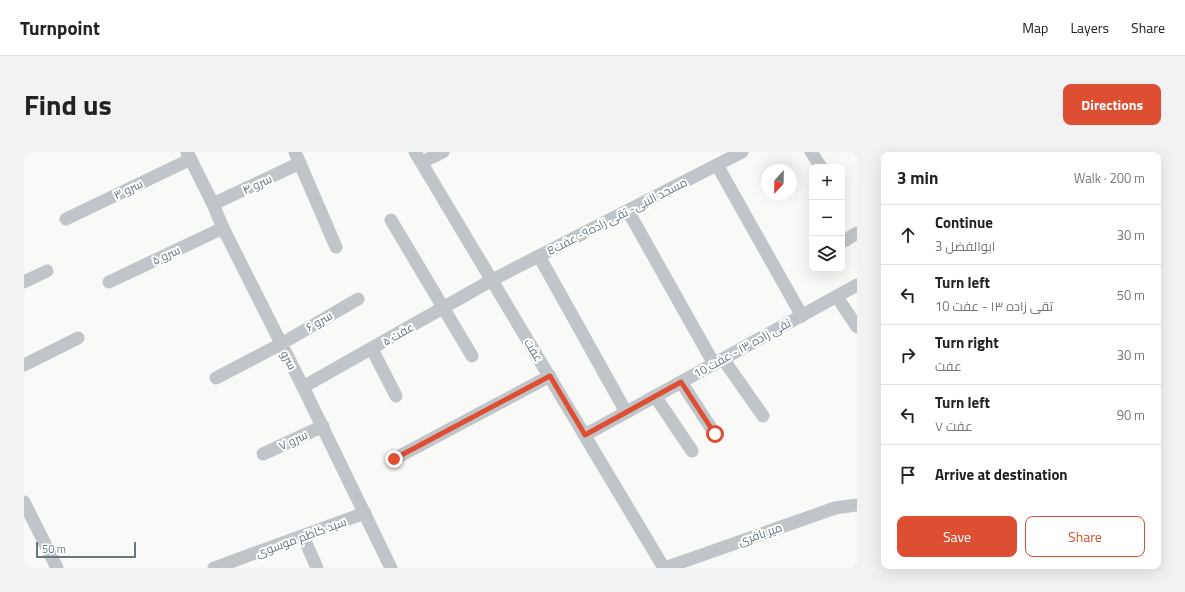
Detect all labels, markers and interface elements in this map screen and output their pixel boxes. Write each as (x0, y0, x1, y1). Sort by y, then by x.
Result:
text: Turnpoint (20, 13, 100, 42)
text: Map (1022, 17, 1048, 38)
text: Layers (1070, 17, 1109, 38)
text: Share (1131, 17, 1165, 38)
text: Find us (24, 83, 112, 126)
button: Directions (1063, 84, 1161, 125)
north arrow (761, 164, 797, 200)
map controls (809, 164, 845, 272)
button: + (809, 164, 845, 200)
text: 3 min (897, 165, 938, 191)
text: Walk · 200 m (1074, 168, 1145, 188)
street label: سرو ۴ (239, 169, 275, 199)
street label: مسجد النبی- تقی زاده۹- عفت8 (544, 172, 690, 260)
street label: سرو ۳ (110, 174, 146, 204)
button: − (809, 200, 845, 236)
text: Continue (935, 211, 993, 234)
icon: ahead (897, 224, 919, 246)
text: 30 m (1117, 225, 1145, 245)
button: layers (809, 236, 845, 272)
text: ابوالفضل 3 (935, 236, 995, 256)
street label: سرو ۵ (149, 240, 183, 270)
text: Turn left (935, 271, 990, 294)
icon: left (897, 284, 919, 306)
text: 50 m (1117, 285, 1145, 305)
text: تقی زاده ۱۳ - عفت 10 (935, 296, 1053, 316)
street label: سرو ۶ (302, 306, 336, 336)
street label: تقی زاده ۱۳ - عفت 10 (690, 313, 795, 383)
street label: عفت ۵ (379, 317, 417, 351)
text: Turn right (935, 331, 999, 354)
street label: عفت (520, 335, 548, 365)
icon: right (897, 344, 919, 366)
text: 30 m (1117, 345, 1145, 365)
street label: سرو (276, 347, 302, 373)
text: عفت (935, 356, 962, 376)
text: Turn left (935, 391, 990, 414)
icon: left (897, 404, 919, 426)
text: 90 m (1117, 405, 1145, 425)
text: عفت ۷ (935, 416, 973, 436)
street label: سرو ۷ (275, 425, 311, 455)
route start (706, 425, 724, 443)
route end (385, 450, 403, 468)
text: Arrive at destination (935, 463, 1068, 486)
icon: arrive (897, 464, 919, 486)
street label: سید کاظم موسوی (253, 512, 349, 562)
button: Save (897, 516, 1017, 557)
button: Share (1025, 516, 1145, 557)
street label: میر بافری (735, 518, 785, 550)
scale bar (36, 540, 136, 559)
text: 50 m (42, 541, 66, 557)

